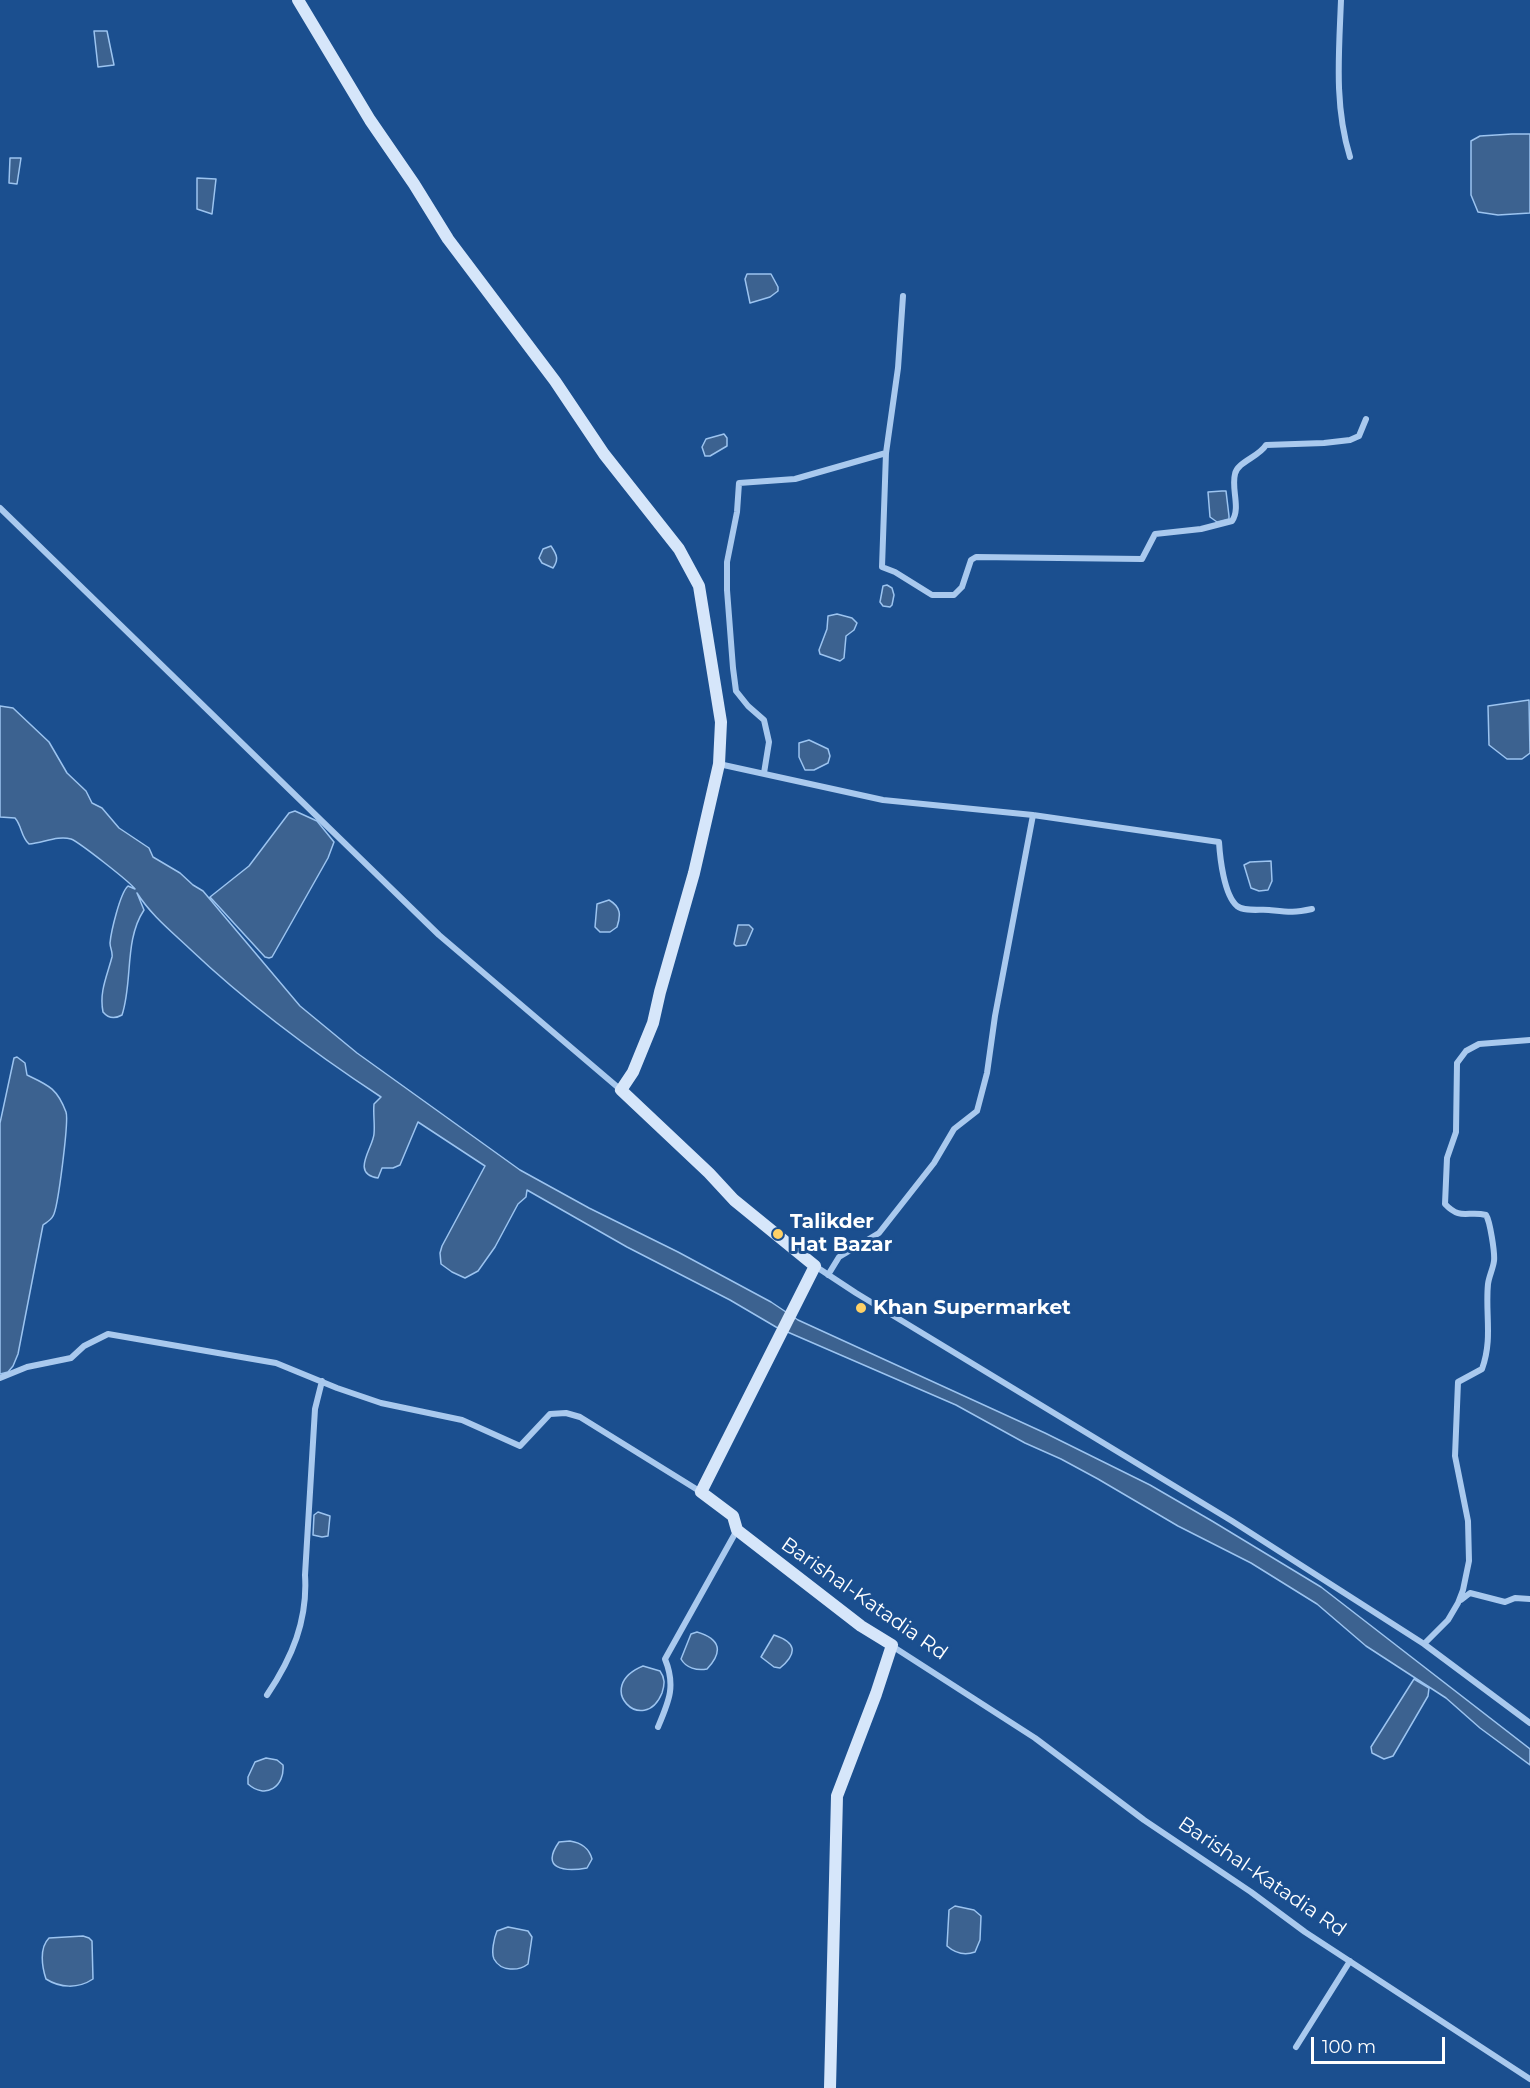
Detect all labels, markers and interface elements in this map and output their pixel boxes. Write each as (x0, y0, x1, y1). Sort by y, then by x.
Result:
place label: Talikder Hat Bazar (790, 1210, 892, 1257)
marker: Talikder Hat Bazar (771, 1227, 785, 1241)
place label: Khan Supermarket (873, 1296, 1071, 1320)
marker: Khan Supermarket (854, 1301, 868, 1315)
street label: Barishal-Katadia Rd (776, 1533, 952, 1665)
street label: Barishal-Katadia Rd (1173, 1812, 1351, 1942)
scale bar (1314, 2025, 1448, 2063)
text: 100 m (1322, 2036, 1376, 2058)

